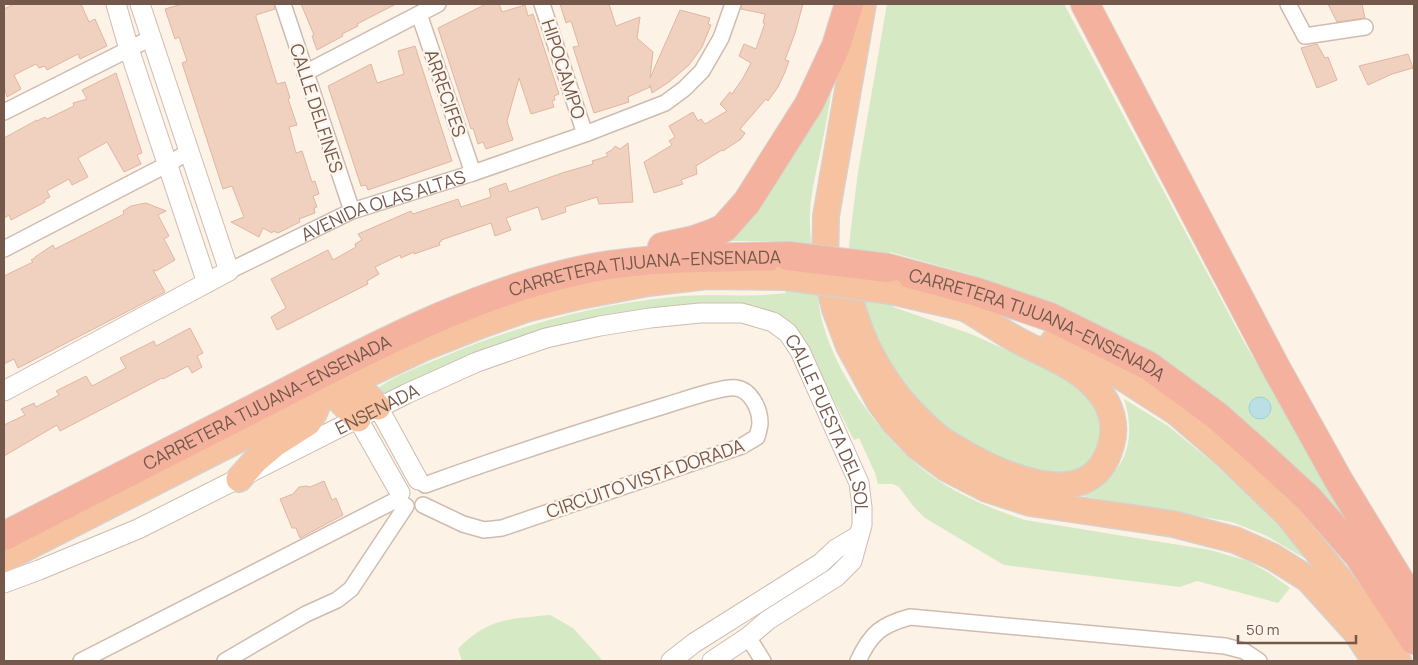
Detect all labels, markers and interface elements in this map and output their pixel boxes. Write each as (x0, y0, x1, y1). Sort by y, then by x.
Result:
street label: HIPOCAMPO (537, 16, 591, 122)
street label: CALLE DELFINES (285, 40, 349, 176)
street label: ARRECIFES (420, 46, 472, 140)
street label: AVENIDA OLAS ALTAS (297, 164, 468, 246)
street label: CARRETERA TIJUANA–ENSENADA (506, 244, 782, 302)
street label: CARRETERA TIJUANA–ENSENADA (906, 262, 1171, 387)
street label: CALLE PUESTA DEL SOL (780, 329, 874, 514)
street label: CARRETERA TIJUANA–ENSENADA (139, 330, 395, 474)
street label: ENSENADA (333, 379, 423, 439)
street label: CIRCUITO VISTA DORADA (543, 433, 748, 523)
scale bar (1238, 612, 1356, 644)
text: 50 m (1246, 619, 1280, 640)

